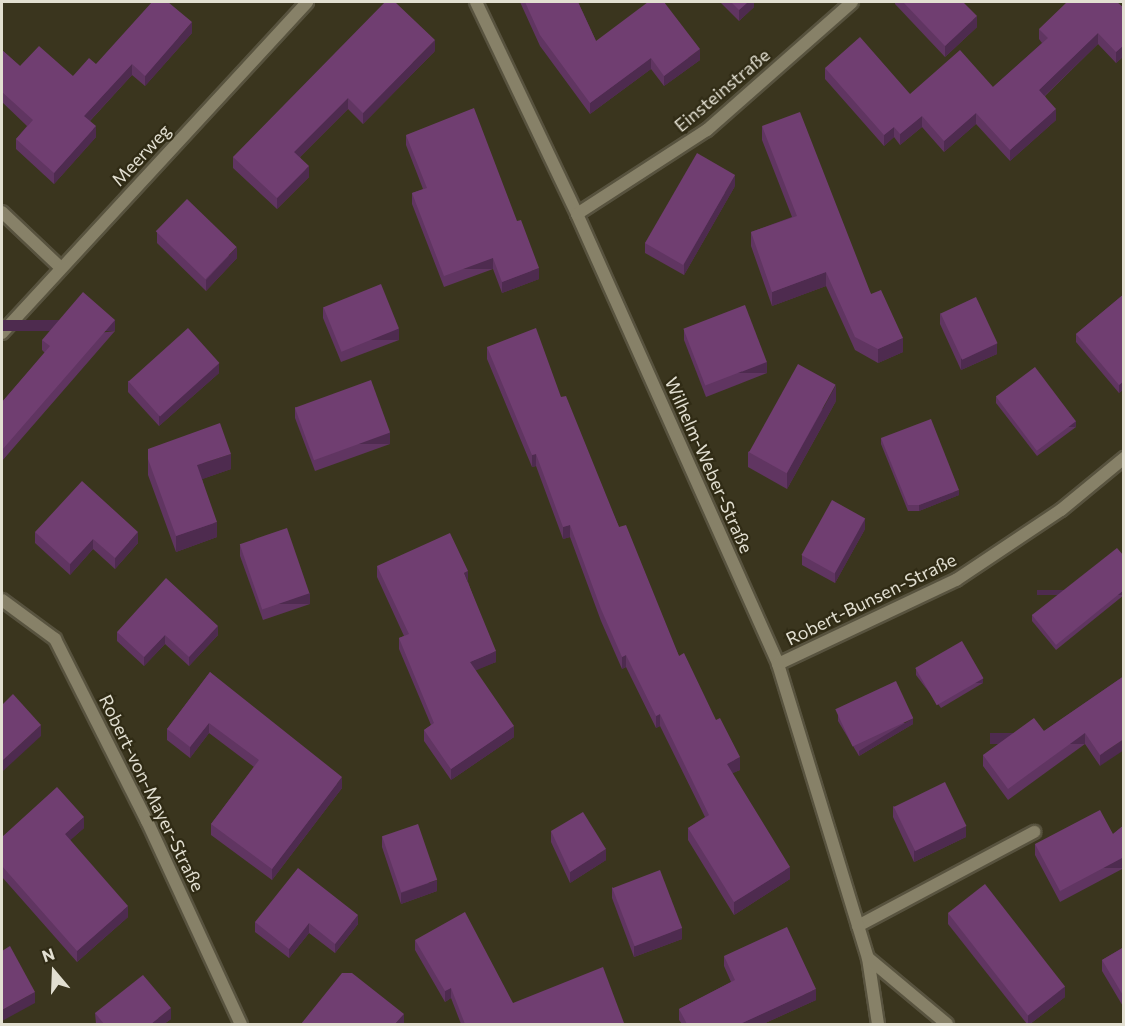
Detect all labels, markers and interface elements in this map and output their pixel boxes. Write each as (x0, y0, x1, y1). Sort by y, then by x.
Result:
street label: Einsteinstraße (670, 44, 774, 136)
street label: Meerweg (107, 120, 175, 190)
street label: Wilhelm-Weber-Straße (660, 374, 758, 556)
street label: Robert-Bunsen-Straße (782, 548, 960, 650)
street label: Robert-von-Mayer-Straße (95, 691, 209, 895)
north arrow (24, 942, 84, 1002)
text: N (39, 944, 57, 965)

